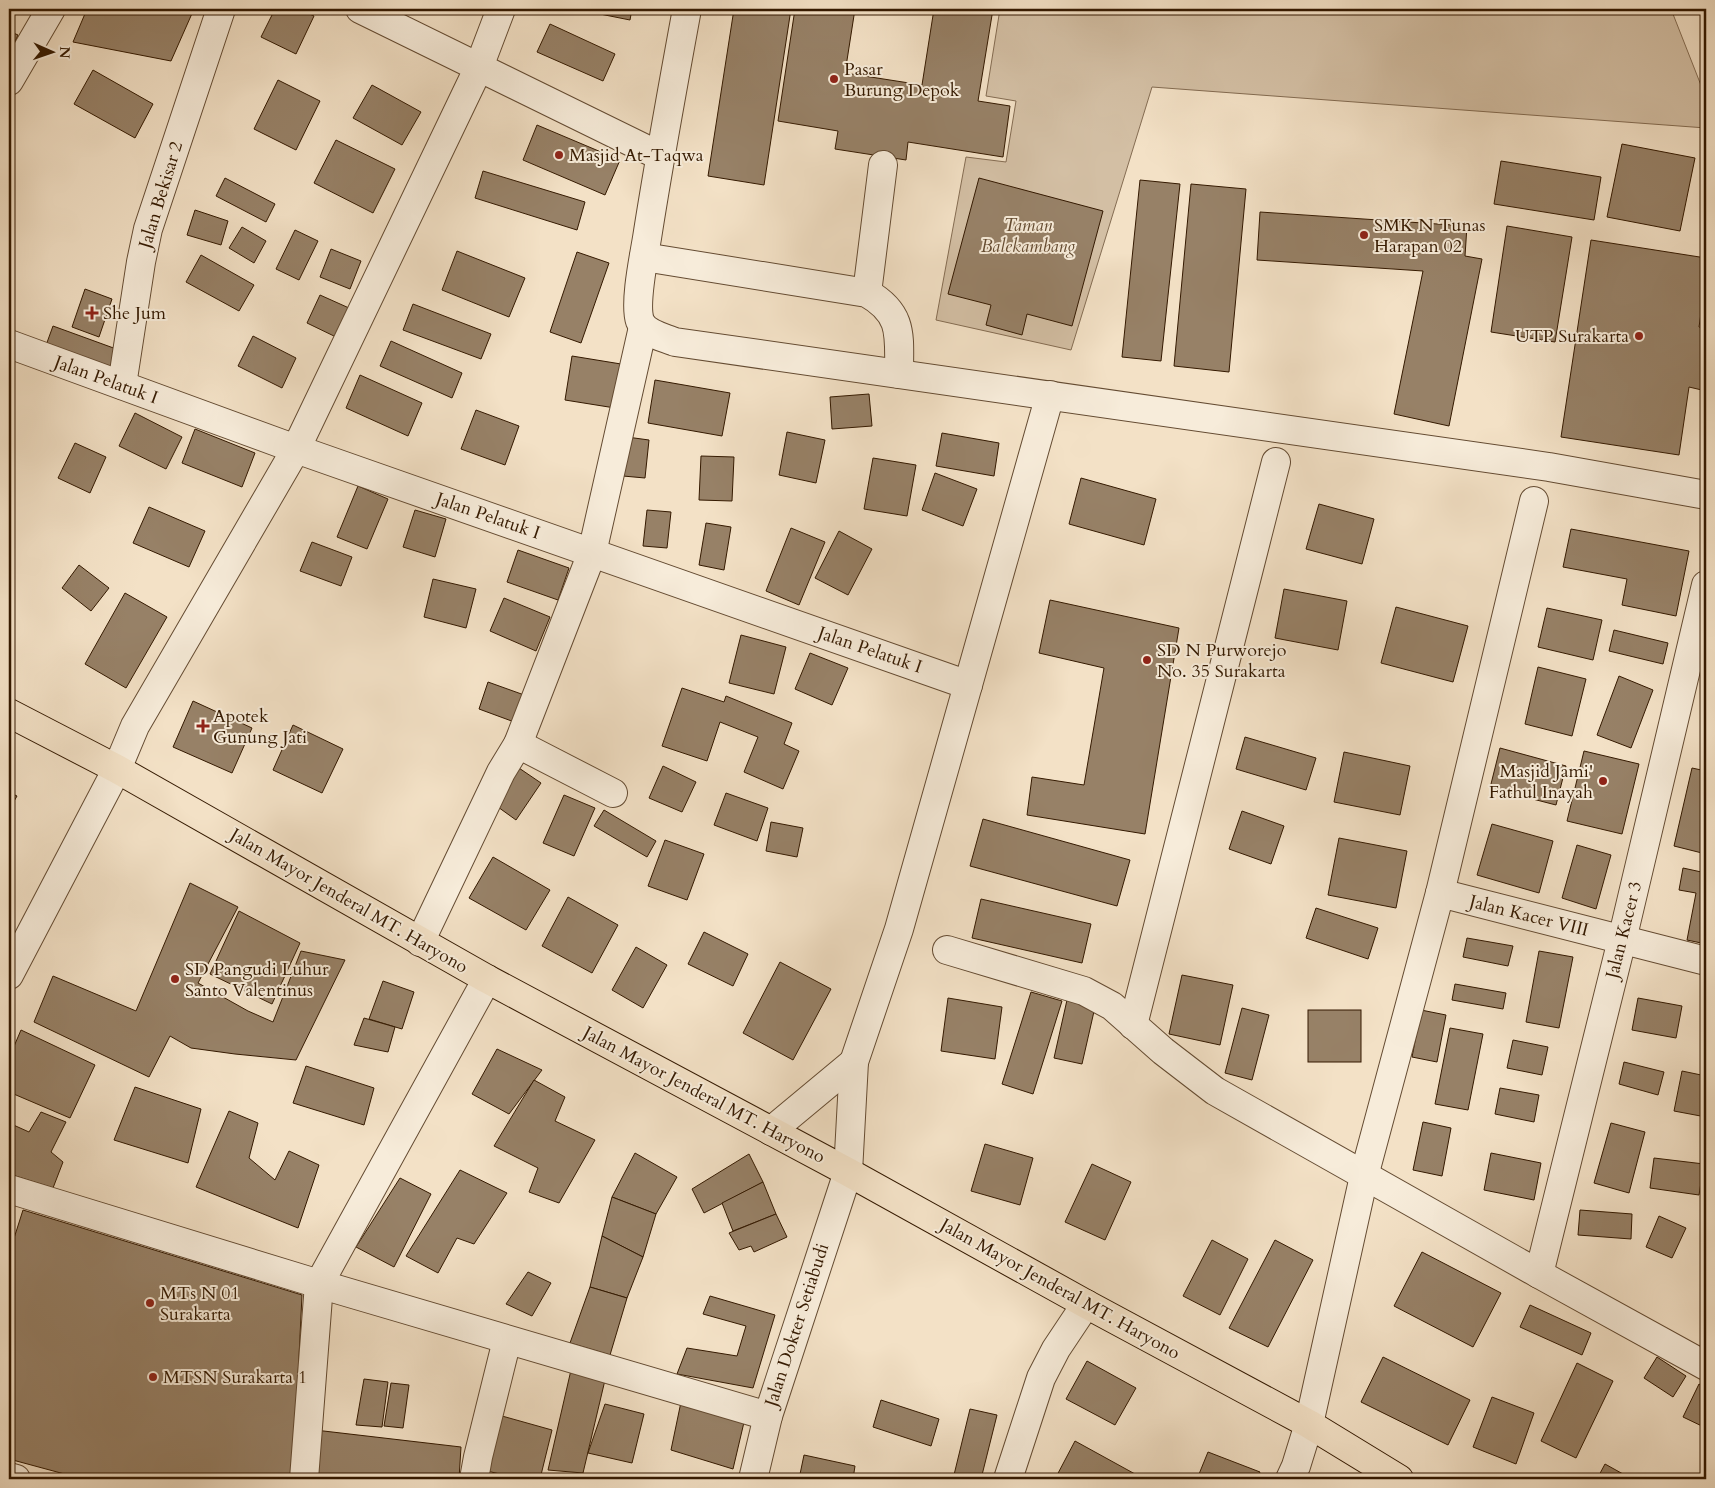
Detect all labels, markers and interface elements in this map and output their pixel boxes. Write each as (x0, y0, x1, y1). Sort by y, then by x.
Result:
north arrow (28, 28, 78, 78)
text: N (55, 46, 74, 59)
place label: Pasar Burung Depok (844, 57, 960, 103)
marker: Pasar Burung Depok (828, 73, 840, 85)
street label: Jalan Bekisar 2 (132, 138, 189, 255)
place label: Masjid At-Taqwa (569, 143, 704, 168)
marker: Masjid At-Taqwa (553, 149, 565, 161)
park label: Taman Balekambang (981, 213, 1075, 259)
place label: SMK N Tunas Harapan 02 (1374, 213, 1486, 259)
marker: SMK N Tunas Harapan 02 (1358, 229, 1370, 241)
place label: She Jum (103, 301, 167, 326)
marker: She Jum (85, 306, 99, 320)
place label: UTP Surakarta (1515, 324, 1629, 349)
marker: UTP Surakarta (1633, 330, 1645, 342)
street label: Jalan Pelatuk I (48, 349, 161, 410)
street label: Jalan Pelatuk I (430, 486, 543, 546)
street label: Jalan Pelatuk I (812, 620, 925, 680)
place label: SD N Purworejo No. 35 Surakarta (1157, 638, 1287, 684)
marker: SD N Purworejo No. 35 Surakarta (1141, 654, 1153, 666)
place label: Apotek Gunung Jati (213, 704, 307, 750)
marker: Apotek Gunung Jati (197, 720, 209, 732)
place label: Masjid Jami' Fathul Inayah (1489, 759, 1593, 805)
marker: Masjid Jami' Fathul Inayah (1597, 775, 1609, 787)
street label: Jalan Mayor Jenderal MT. Haryono (223, 821, 473, 980)
street label: Jalan Kacer 3 (1599, 879, 1648, 984)
street label: Jalan Kacer VIII (1464, 888, 1591, 943)
place label: SD Pangudi Luhur Santo Valentinus (185, 957, 329, 1003)
marker: SD Pangudi Luhur Santo Valentinus (169, 973, 181, 985)
street label: Jalan Mayor Jenderal MT. Haryono (576, 1019, 830, 1170)
street label: Jalan Mayor Jenderal MT. Haryono (933, 1211, 1185, 1366)
street label: Jalan Dokter Setiabudi (758, 1240, 835, 1413)
place label: MTs N 01 Surakarta (160, 1281, 240, 1327)
marker: MTs N 01 Surakarta (144, 1297, 156, 1309)
place label: MTSN Surakarta 1 (163, 1365, 307, 1390)
marker: MTSN Surakarta 1 (147, 1371, 159, 1383)

